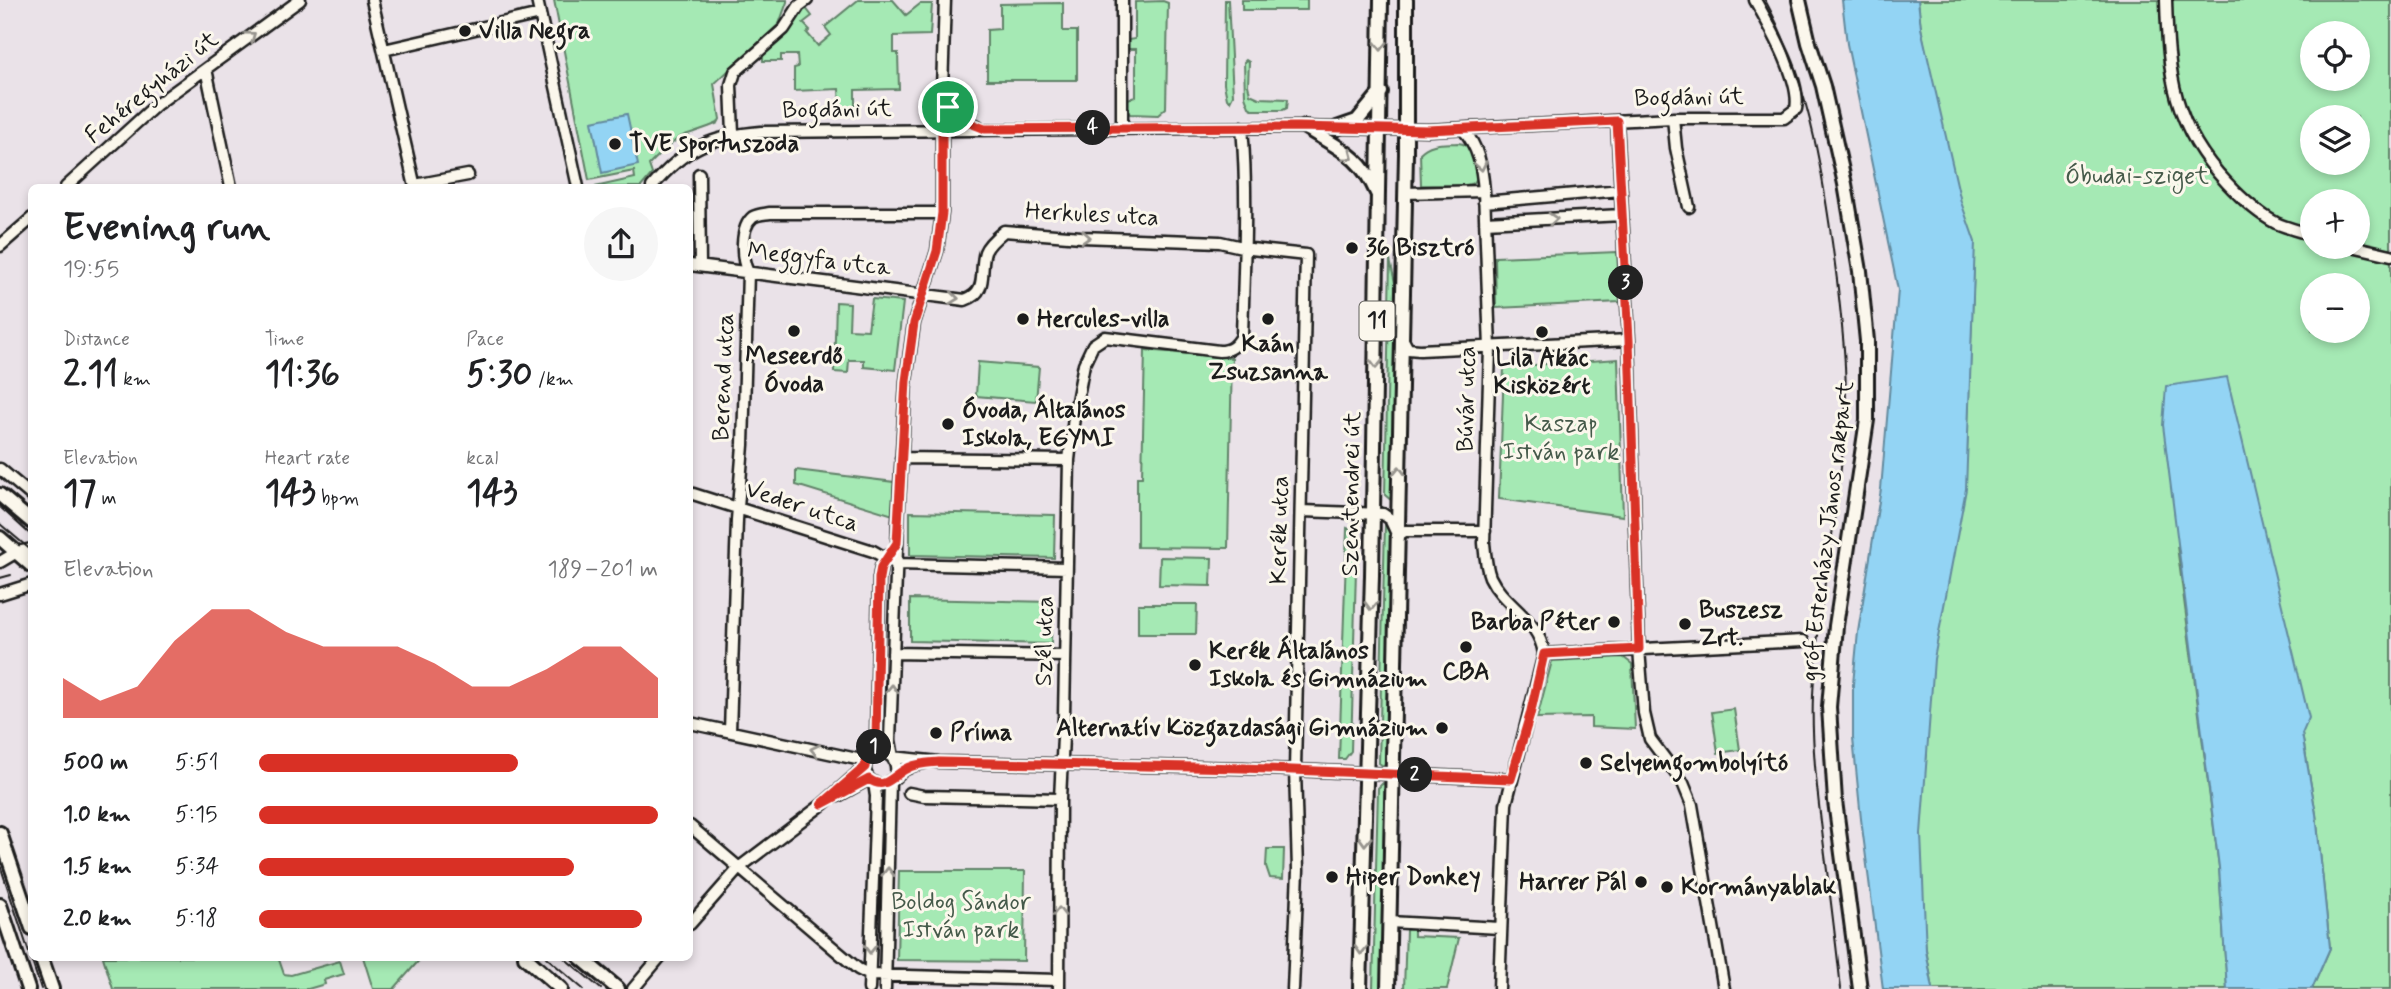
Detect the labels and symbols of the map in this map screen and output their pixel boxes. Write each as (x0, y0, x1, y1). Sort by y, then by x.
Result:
place label: Villa Negra (479, 16, 590, 50)
marker: Villa Negra (457, 23, 473, 39)
street label: Fehéregyházi út (79, 25, 227, 154)
one-way arrow (243, 32, 256, 44)
one-way arrow (1373, 41, 1389, 52)
pin (918, 77, 978, 137)
street label: Bogdáni út (1634, 82, 1744, 117)
street label: Bogdáni út (782, 94, 892, 129)
pin: 4 (1076, 110, 1110, 146)
place label: TVE sportuszoda (629, 129, 799, 160)
marker: TVE sportuszoda (607, 136, 623, 152)
one-way arrow (1341, 147, 1354, 160)
one-way arrow (1472, 160, 1487, 172)
park label: Óbudai-sziget (2065, 161, 2209, 194)
street label: Herkules utca (1024, 196, 1160, 234)
one-way arrow (1548, 212, 1559, 227)
one-way arrow (1081, 230, 1092, 245)
place label: 36 Bisztró (1366, 233, 1474, 264)
street label: Meggyfa utca (745, 236, 893, 287)
marker: 36 Bisztró (1344, 240, 1360, 256)
pin: 3 (1608, 266, 1644, 300)
one-way arrow (948, 291, 960, 306)
road number: 11 (1360, 302, 1394, 340)
place label: Hercules-villa (1037, 304, 1170, 335)
marker: Hercules-villa (1015, 311, 1031, 327)
marker: Kaán Zsuzsanna (1260, 311, 1276, 327)
street label: Berend utca (706, 313, 742, 441)
marker: Meseerdő Óvoda (786, 323, 802, 339)
marker: Lila Akác Kisközért (1534, 324, 1550, 340)
place label: Kaán Zsuzsanna (1208, 329, 1328, 388)
place label: Meseerdő Óvoda (745, 341, 843, 400)
place label: Lila Akác Kisközért (1494, 343, 1590, 402)
street label: Búvár utca (1451, 346, 1483, 452)
one-way arrow (1368, 359, 1384, 370)
street label: gróf Esterházy János rakpart (1794, 379, 1862, 683)
place label: Óvoda, Általános Iskola, EGYMI (962, 394, 1126, 454)
park label: Kaszap István park (1503, 409, 1619, 468)
street label: Szentendrei út (1335, 411, 1369, 577)
marker: Óvoda, Általános Iskola, EGYMI (940, 416, 956, 432)
one-way arrow (1391, 465, 1407, 476)
street label: Veder utca (742, 474, 862, 540)
street label: Kerék utca (1264, 475, 1296, 585)
place label: Buszesz Zrt. (1699, 595, 1783, 654)
street label: Szél utca (1029, 596, 1061, 686)
one-way arrow (1363, 601, 1379, 611)
place label: Barba Péter (1471, 607, 1601, 638)
marker: Barba Péter (1606, 614, 1622, 630)
marker: Buszesz Zrt. (1677, 616, 1693, 632)
place label: Kerék Általános Iskola és Gimnázium (1209, 635, 1428, 695)
marker: CBA (1458, 639, 1474, 655)
marker: Kerék Általános Iskola és Gimnázium (1187, 657, 1203, 673)
place label: CBA (1442, 657, 1490, 688)
one-way arrow (884, 684, 899, 695)
place label: Alternatív Közgazdasági Gimnázium (1056, 713, 1428, 747)
place label: Príma (950, 718, 1012, 749)
marker: Alternatív Közgazdasági Gimnázium (1434, 720, 1450, 736)
marker: Príma (928, 725, 944, 741)
pin: 1 (856, 730, 892, 764)
one-way arrow (810, 743, 822, 758)
place label: Selyemgombolyító (1600, 748, 1788, 782)
marker: Selyemgombolyító (1578, 755, 1594, 771)
pin: 2 (1398, 758, 1432, 792)
one-way arrow (1357, 836, 1372, 847)
place label: Hiper Donkey (1346, 862, 1481, 893)
one-way arrow (881, 866, 896, 877)
place label: Harrer Pál (1519, 867, 1627, 898)
marker: Hiper Donkey (1324, 869, 1340, 885)
place label: Kormányablak (1681, 872, 1837, 903)
marker: Harrer Pál (1633, 874, 1649, 890)
marker: Kormányablak (1659, 879, 1675, 895)
park label: Boldog Sándor István park (891, 887, 1032, 946)
one-way arrow (1051, 906, 1067, 916)
one-way arrow (863, 944, 878, 955)
one-way arrow (1354, 944, 1369, 955)

